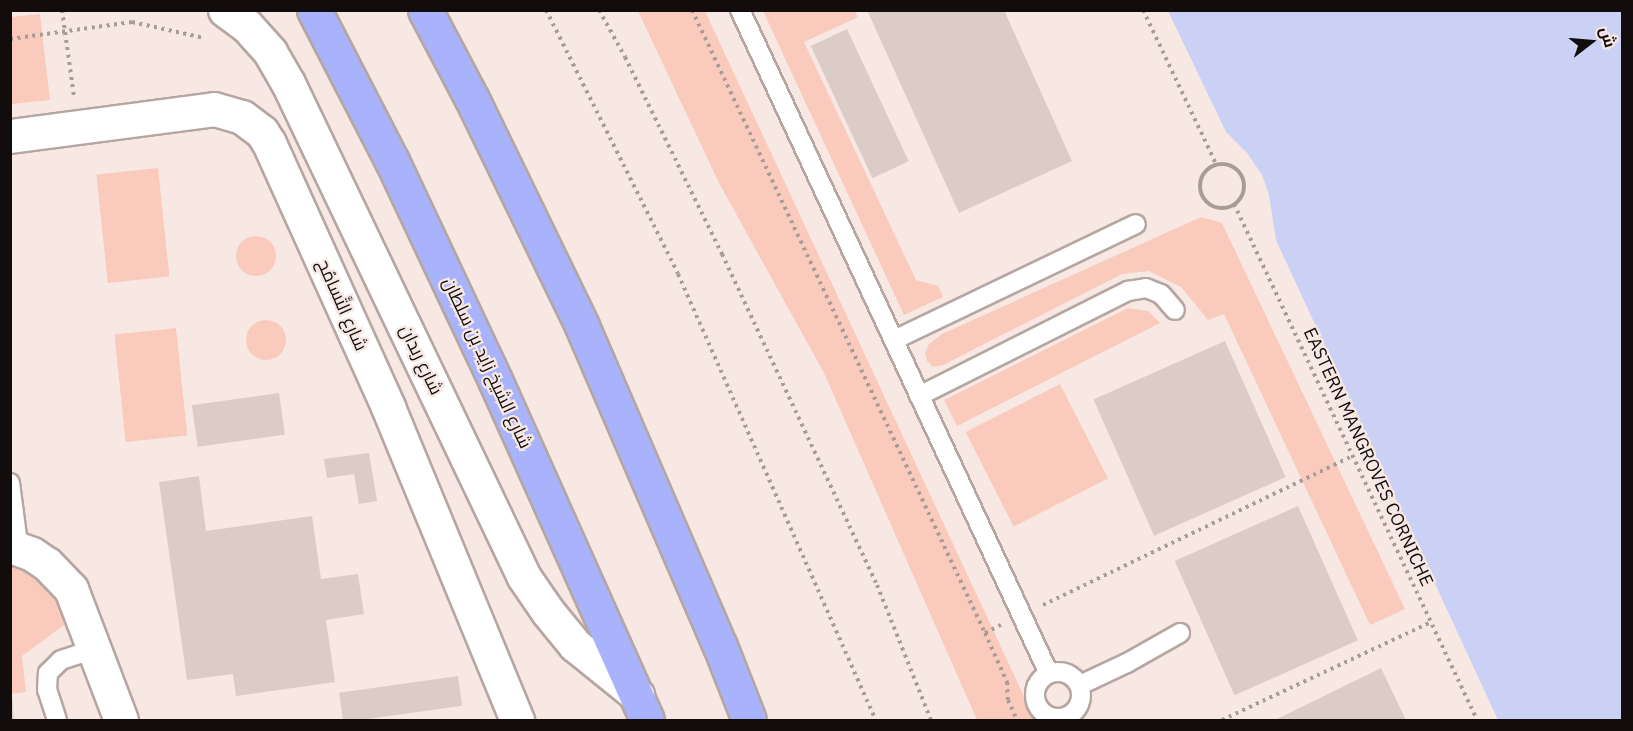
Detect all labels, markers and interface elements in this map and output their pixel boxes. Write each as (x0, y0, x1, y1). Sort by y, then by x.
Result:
north arrow (1561, 12, 1621, 72)
text: ش (1596, 24, 1621, 50)
street label: شارع التَّسامُح (312, 256, 372, 354)
street label: شارع الشيخ زايد بن سلطان (438, 274, 536, 452)
street label: شارع ربدان (395, 322, 447, 398)
street label: EASTERN MANGROVES CORNICHE (1299, 324, 1437, 590)

